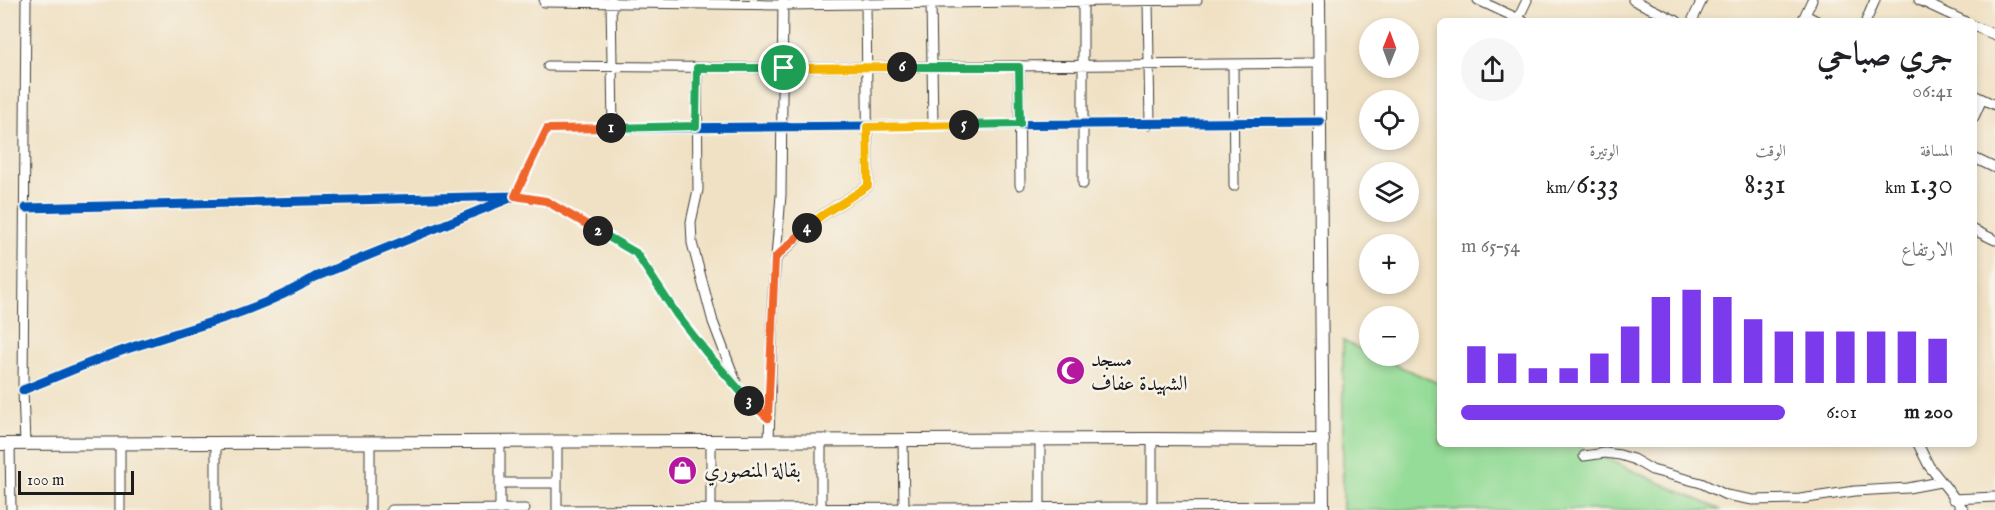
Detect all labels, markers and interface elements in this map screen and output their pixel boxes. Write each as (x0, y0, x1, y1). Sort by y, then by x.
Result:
north arrow (1359, 18, 1419, 78)
map controls (1359, 18, 1419, 366)
text: جري صباحي (1817, 35, 1953, 77)
button: share (1461, 38, 1524, 101)
pin (758, 42, 809, 93)
icon: arrive (767, 51, 800, 84)
pin: 6 (887, 52, 917, 82)
text: 6 (899, 57, 905, 77)
text: 06:41 (1912, 79, 1953, 104)
button: locate (1359, 90, 1419, 150)
pin: 5 (949, 110, 979, 140)
pin: 1 (596, 113, 626, 143)
text: 5 (961, 115, 967, 135)
text: 1 (608, 118, 614, 138)
text: الوتيرة (1589, 142, 1619, 162)
text: الوقت (1755, 142, 1786, 162)
text: المسافة (1920, 142, 1953, 162)
button: layers (1359, 162, 1419, 222)
text: 6:33 (1576, 166, 1619, 204)
text: 8:31 (1744, 166, 1786, 204)
text: 1.30 (1909, 166, 1953, 204)
text: /km (1546, 179, 1576, 199)
text: km (1885, 179, 1909, 199)
pin: 4 (792, 213, 822, 243)
pin: 2 (583, 216, 613, 246)
text: 4 (803, 218, 811, 238)
text: 2 (594, 221, 602, 241)
button: + (1359, 234, 1419, 294)
text: 54–65 m (1461, 234, 1520, 259)
text: الارتفاع (1901, 238, 1953, 263)
button: − (1359, 306, 1419, 366)
place label: مسجد الشهيدة عفاف (1091, 347, 1188, 398)
mosque icon: مسجد الشهيدة عفاف (1054, 355, 1086, 387)
pin: 3 (734, 386, 764, 416)
text: 3 (746, 391, 752, 411)
text: 6:01 (1826, 400, 1857, 425)
text: 200 m (1904, 400, 1953, 425)
shop icon: بقالة المنصوري (667, 454, 699, 486)
place label: بقالة المنصوري (704, 458, 801, 486)
scale bar (18, 468, 134, 496)
text: 100 m (27, 471, 64, 491)

